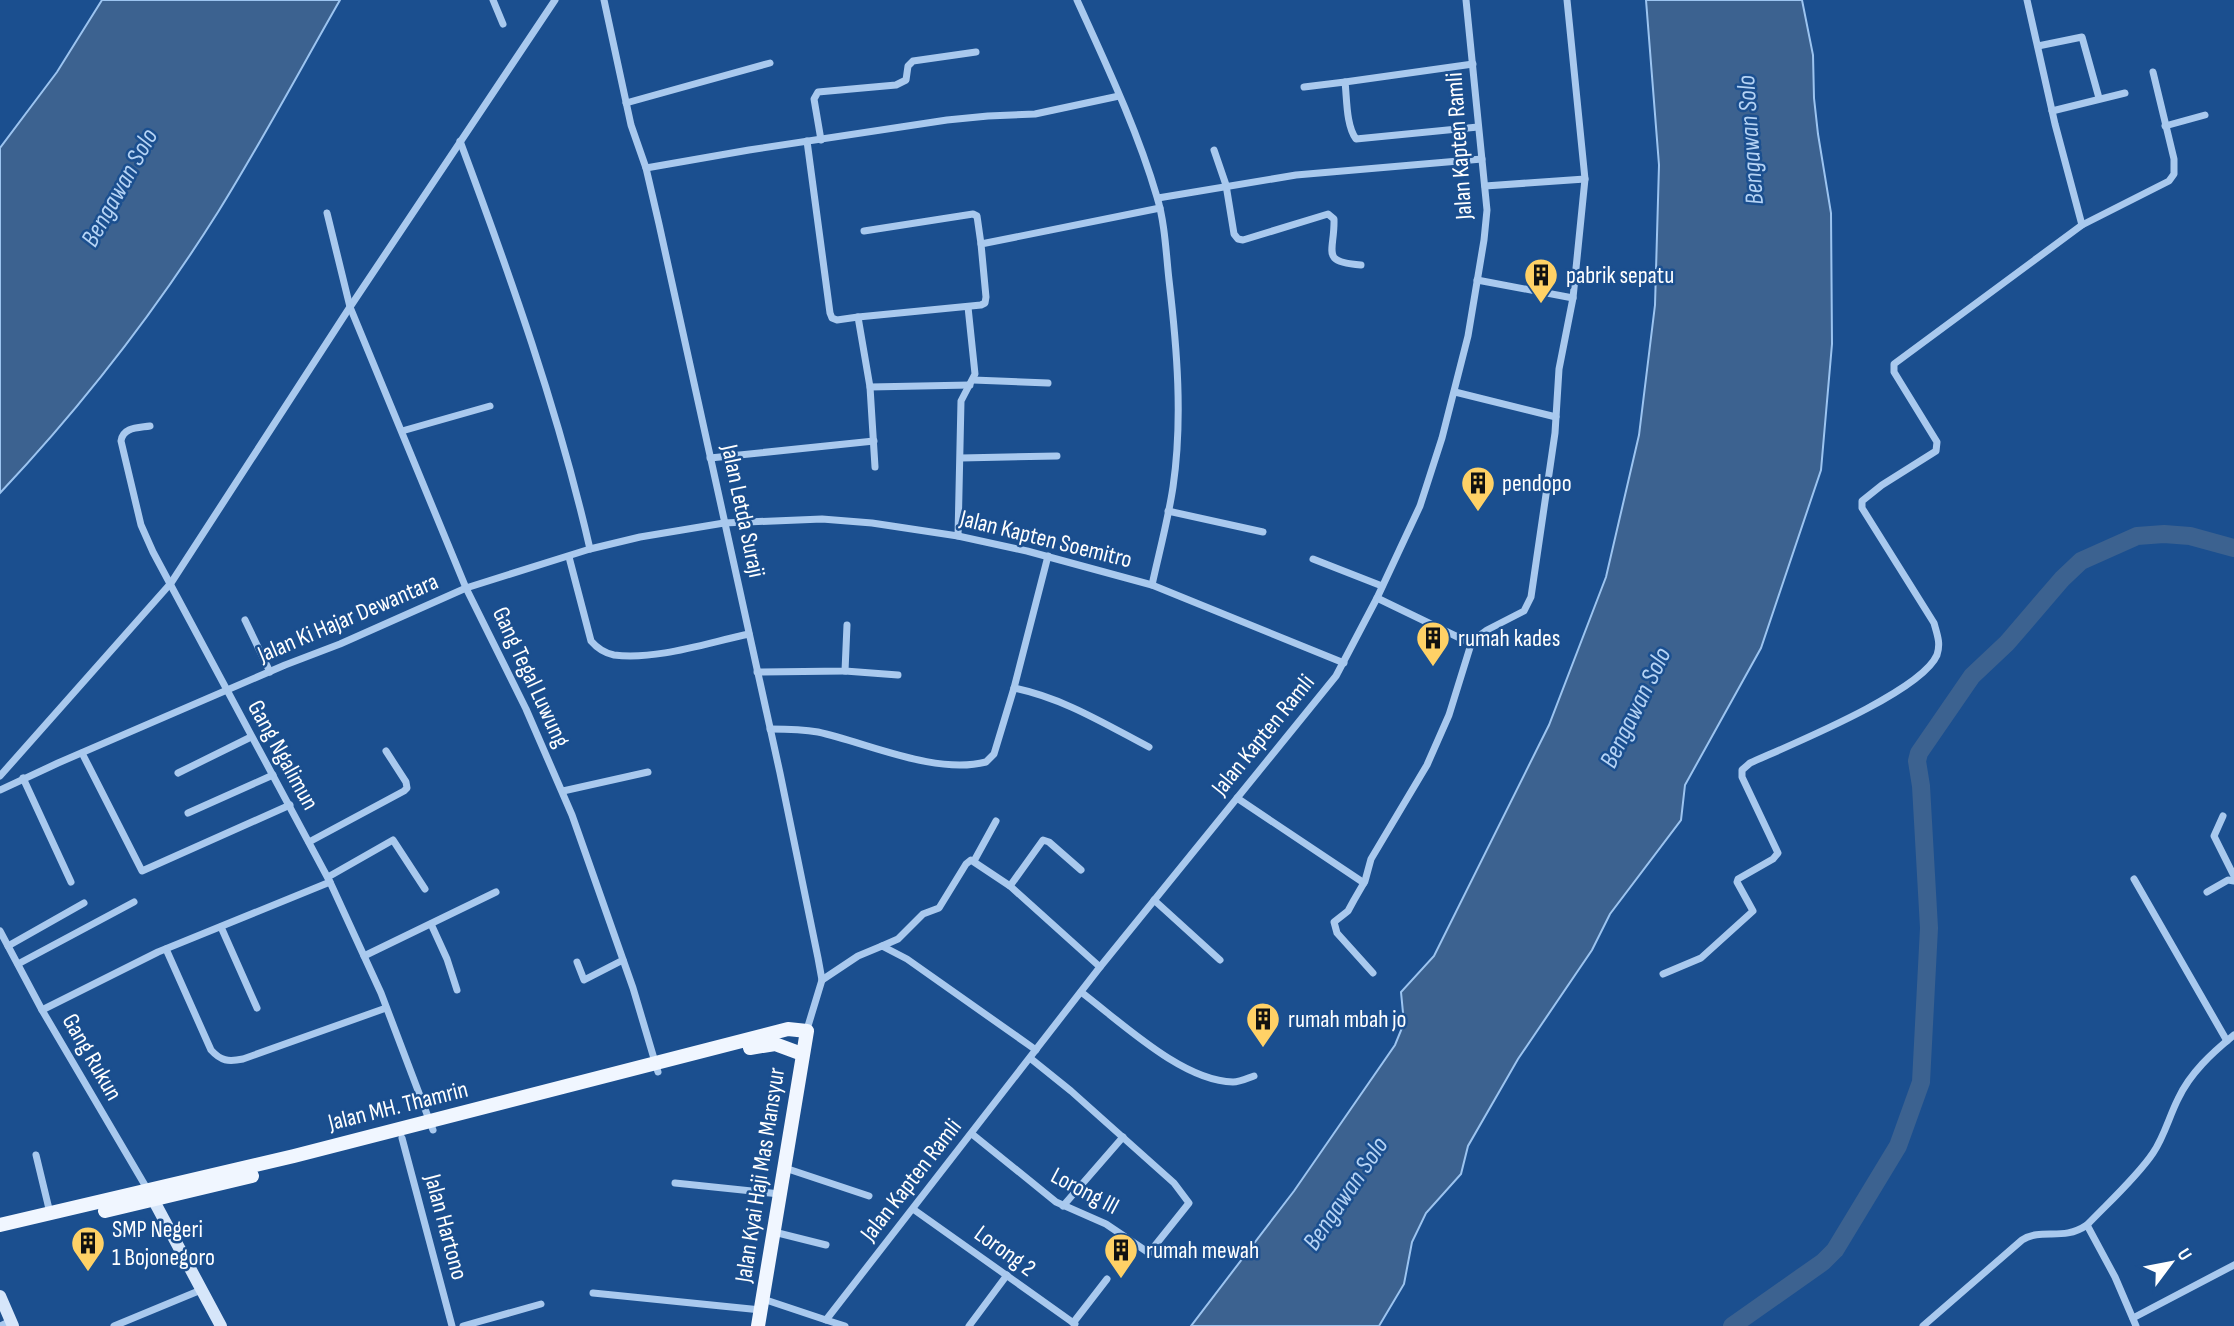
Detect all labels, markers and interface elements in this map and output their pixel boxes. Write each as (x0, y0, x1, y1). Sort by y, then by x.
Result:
street label: Jalan Kapten Ramli (1439, 71, 1479, 222)
water label: Bengawan Solo (1731, 74, 1771, 206)
water label: Bengawan Solo (75, 123, 165, 252)
building icon: pabrik sepatu (1522, 256, 1560, 305)
place label: pabrik sepatu (1566, 261, 1674, 290)
street label: Jalan Letda Suraji (715, 441, 771, 580)
building icon: pendopo (1459, 464, 1497, 513)
place label: pendopo (1502, 469, 1572, 498)
street label: Jalan Kapten Soemitro (956, 503, 1135, 574)
street label: Jalan Ki Hajar Dewantara (252, 567, 443, 669)
street label: Gang Tegal Luwung (486, 602, 576, 752)
building icon: rumah kades (1414, 619, 1452, 668)
place label: rumah kades (1458, 624, 1560, 653)
water label: Bengawan Solo (1594, 642, 1679, 773)
street label: Jalan Kapten Ramli (1205, 669, 1321, 802)
street label: Gang Ngalimun (241, 695, 325, 815)
building icon: rumah mbah jo (1244, 1000, 1282, 1049)
place label: rumah mbah jo (1288, 1005, 1407, 1034)
street label: Gang Rukun (56, 1008, 128, 1106)
street label: Jalan Kyai Haji Mas Mansyur (729, 1065, 791, 1285)
street label: Jalan MH. Thamrin (324, 1075, 471, 1138)
street label: Jalan Kapten Ramli (854, 1113, 968, 1248)
water label: Bengawan Solo (1297, 1131, 1395, 1257)
street label: Lorong III (1046, 1161, 1124, 1221)
street label: Jalan Hartono (418, 1170, 474, 1283)
place label: SMP Negeri 1 Bojonegoro (112, 1215, 215, 1272)
street label: Lorong 2 (969, 1219, 1041, 1283)
building icon: SMP Negeri 1 Bojonegoro (69, 1224, 107, 1273)
north arrow (2136, 1228, 2206, 1298)
building icon: rumah mewah (1102, 1231, 1140, 1280)
place label: rumah mewah (1146, 1236, 1259, 1265)
text: U (2172, 1244, 2197, 1265)

